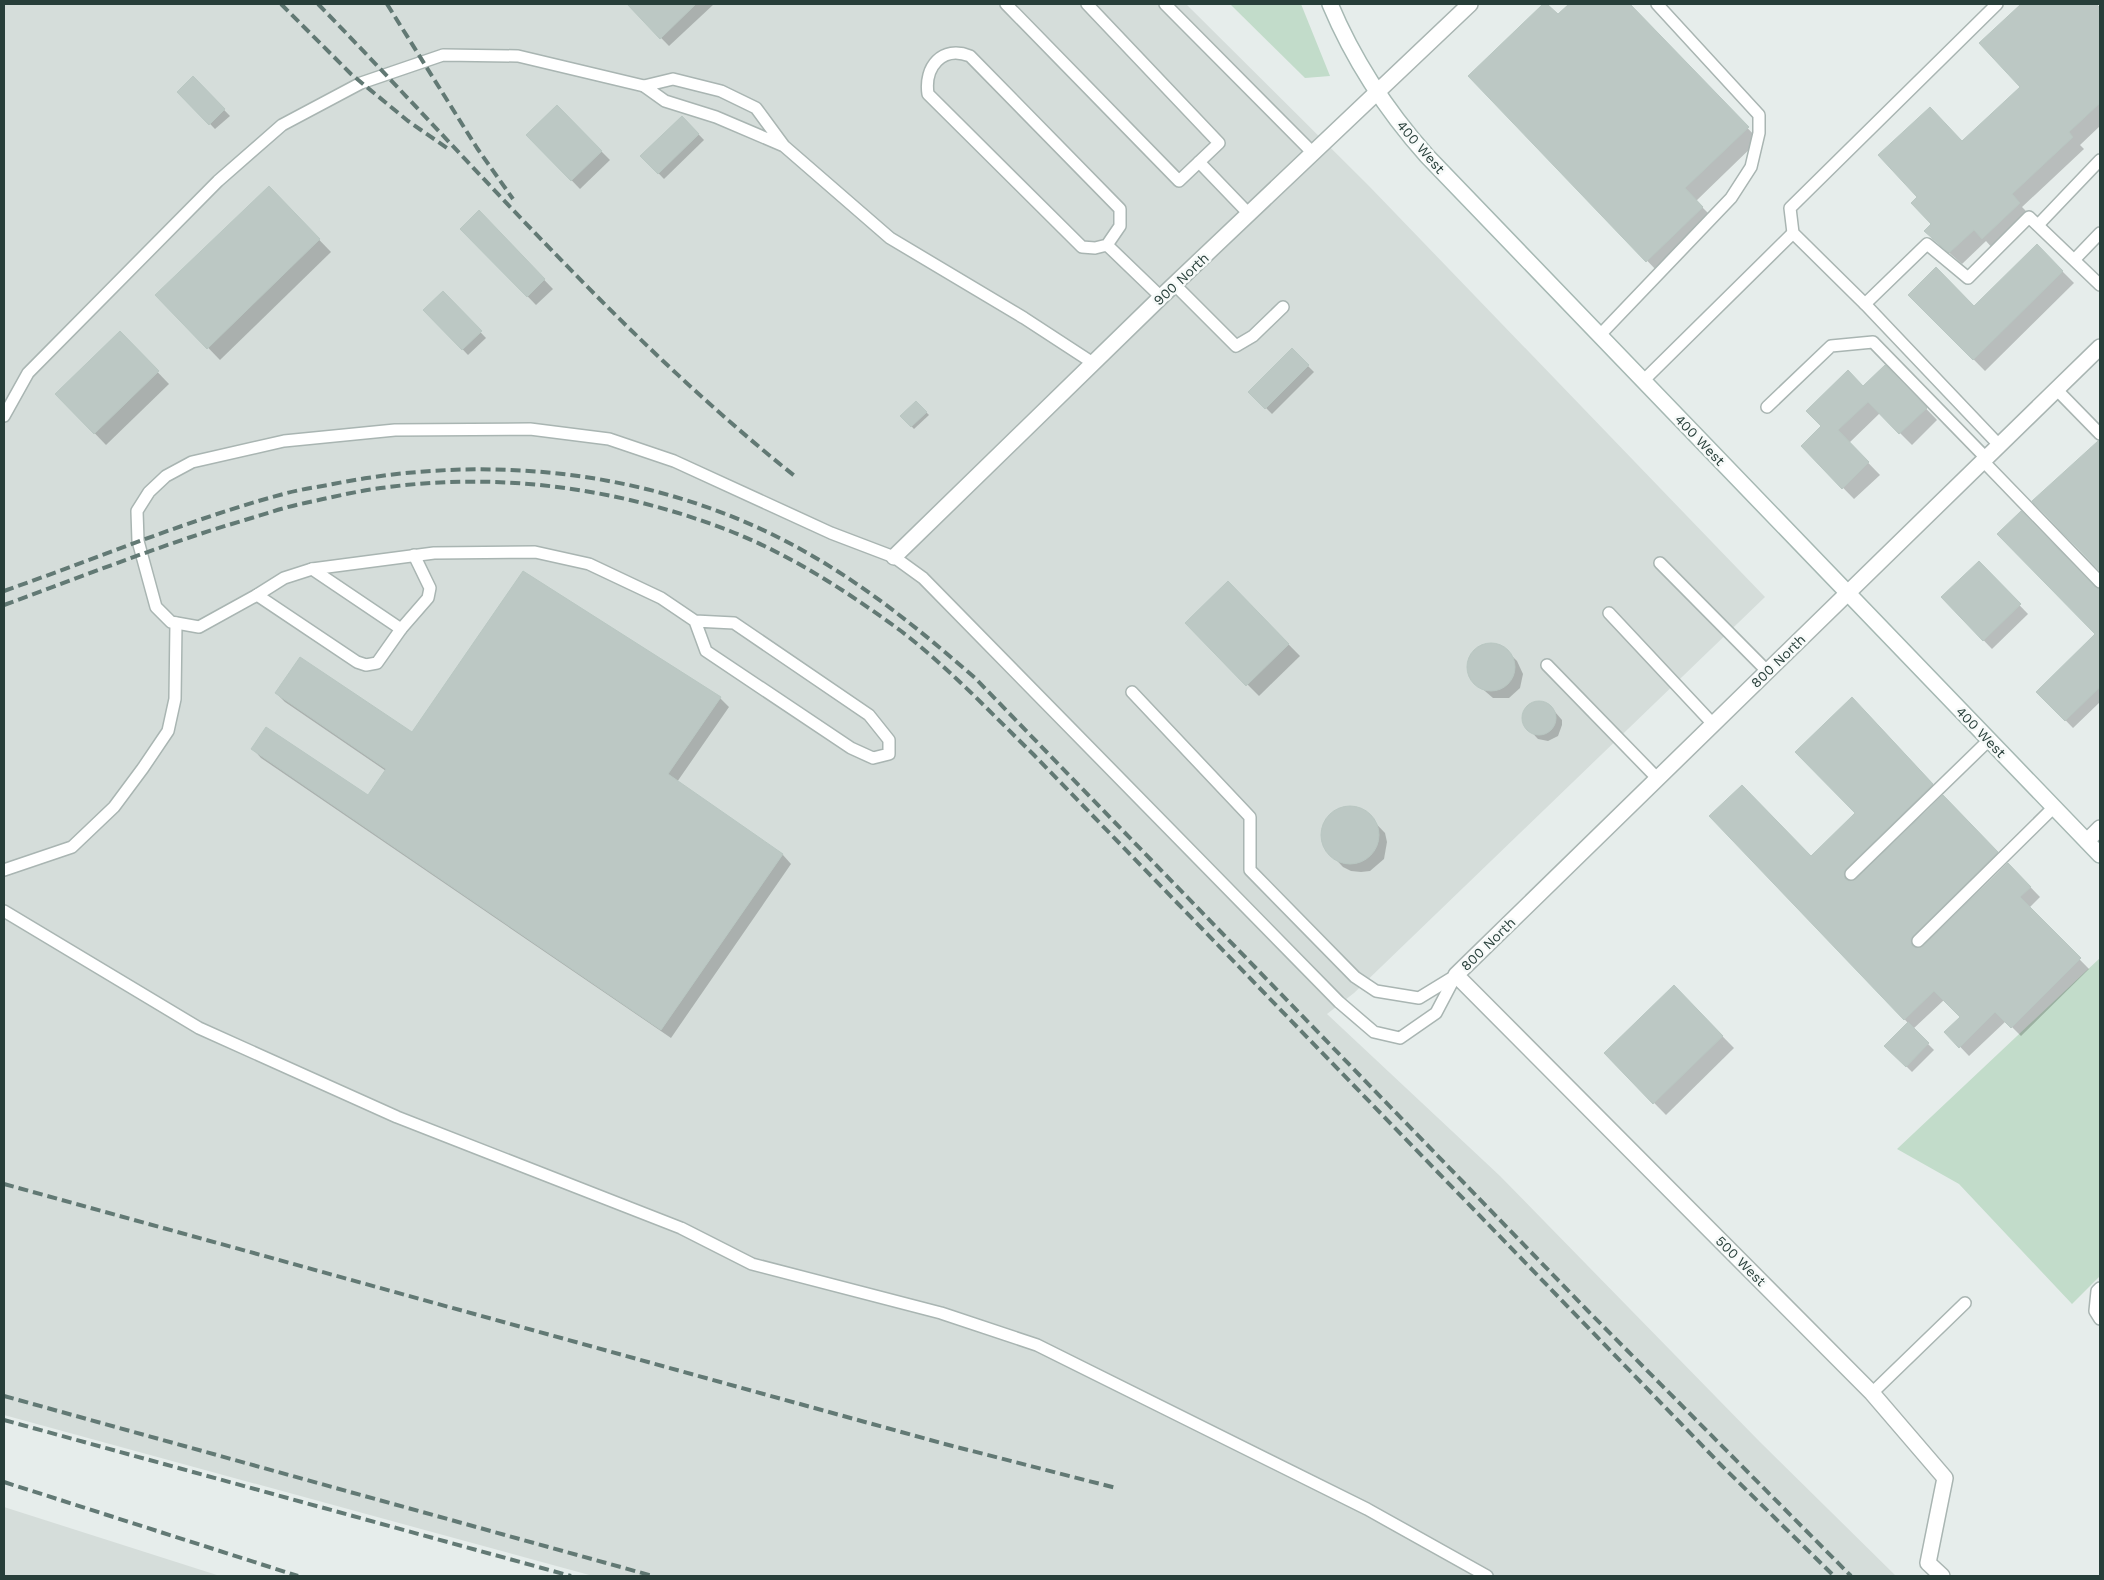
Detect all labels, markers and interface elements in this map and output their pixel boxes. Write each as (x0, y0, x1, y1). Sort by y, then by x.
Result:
street label: 400 West (1394, 117, 1448, 177)
street label: 900 North (1150, 250, 1212, 308)
street label: 400 West (1672, 411, 1728, 469)
street label: 800 North (1748, 631, 1808, 691)
street label: 400 West (1953, 703, 2009, 761)
street label: 800 North (1458, 914, 1518, 974)
street label: 500 West (1713, 1233, 1769, 1289)

